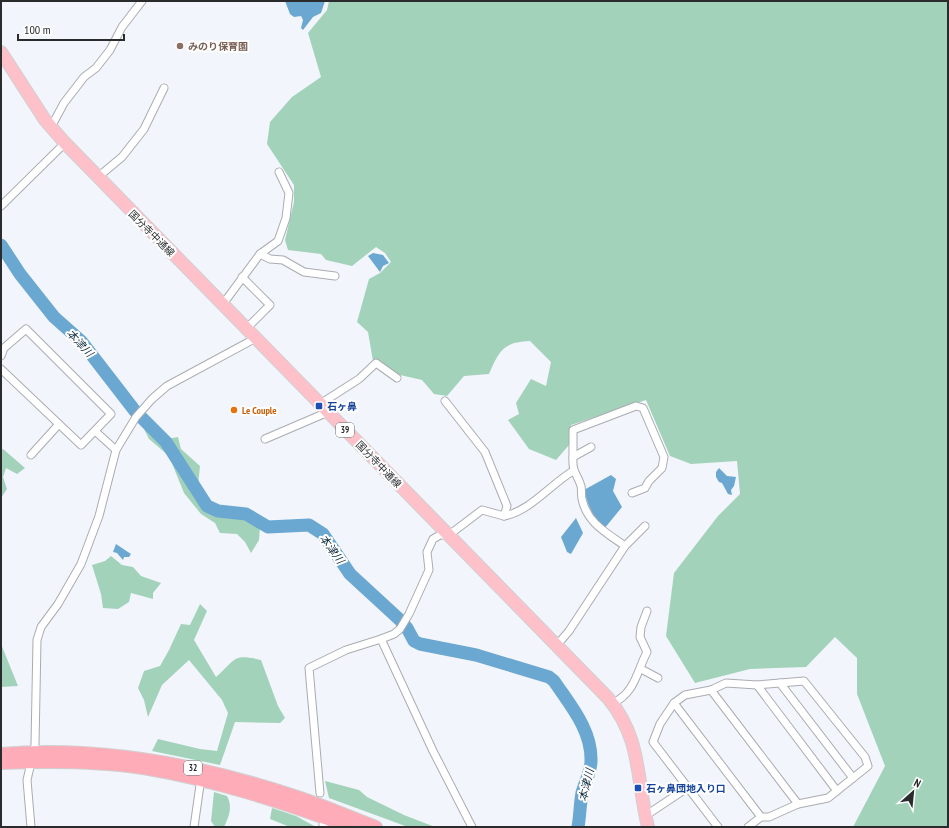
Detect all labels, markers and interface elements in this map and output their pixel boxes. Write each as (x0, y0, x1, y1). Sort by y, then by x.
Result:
scale bar (18, 16, 124, 42)
text: 100 m (24, 22, 51, 37)
place label: みのり保育園 (188, 40, 248, 53)
marker: みのり保育園 (175, 41, 185, 51)
street label: 国分寺中通線 (126, 208, 177, 259)
water label: 本津川 (64, 326, 97, 361)
place label: 石ヶ鼻 (327, 400, 357, 413)
marker: 石ヶ鼻 (314, 401, 324, 411)
place label: Le Couple (242, 404, 277, 417)
marker: Le Couple (229, 405, 239, 415)
road number: 39 (336, 423, 354, 437)
street label: 国分寺中通線 (353, 438, 404, 490)
water label: 本津川 (317, 532, 348, 567)
road number: 32 (184, 761, 202, 775)
water label: 本津川 (575, 766, 597, 803)
north arrow (893, 772, 933, 812)
text: N (912, 776, 923, 791)
place label: 石ヶ鼻団地入り口 (646, 782, 726, 795)
marker: 石ヶ鼻団地入り口 (633, 783, 643, 793)

